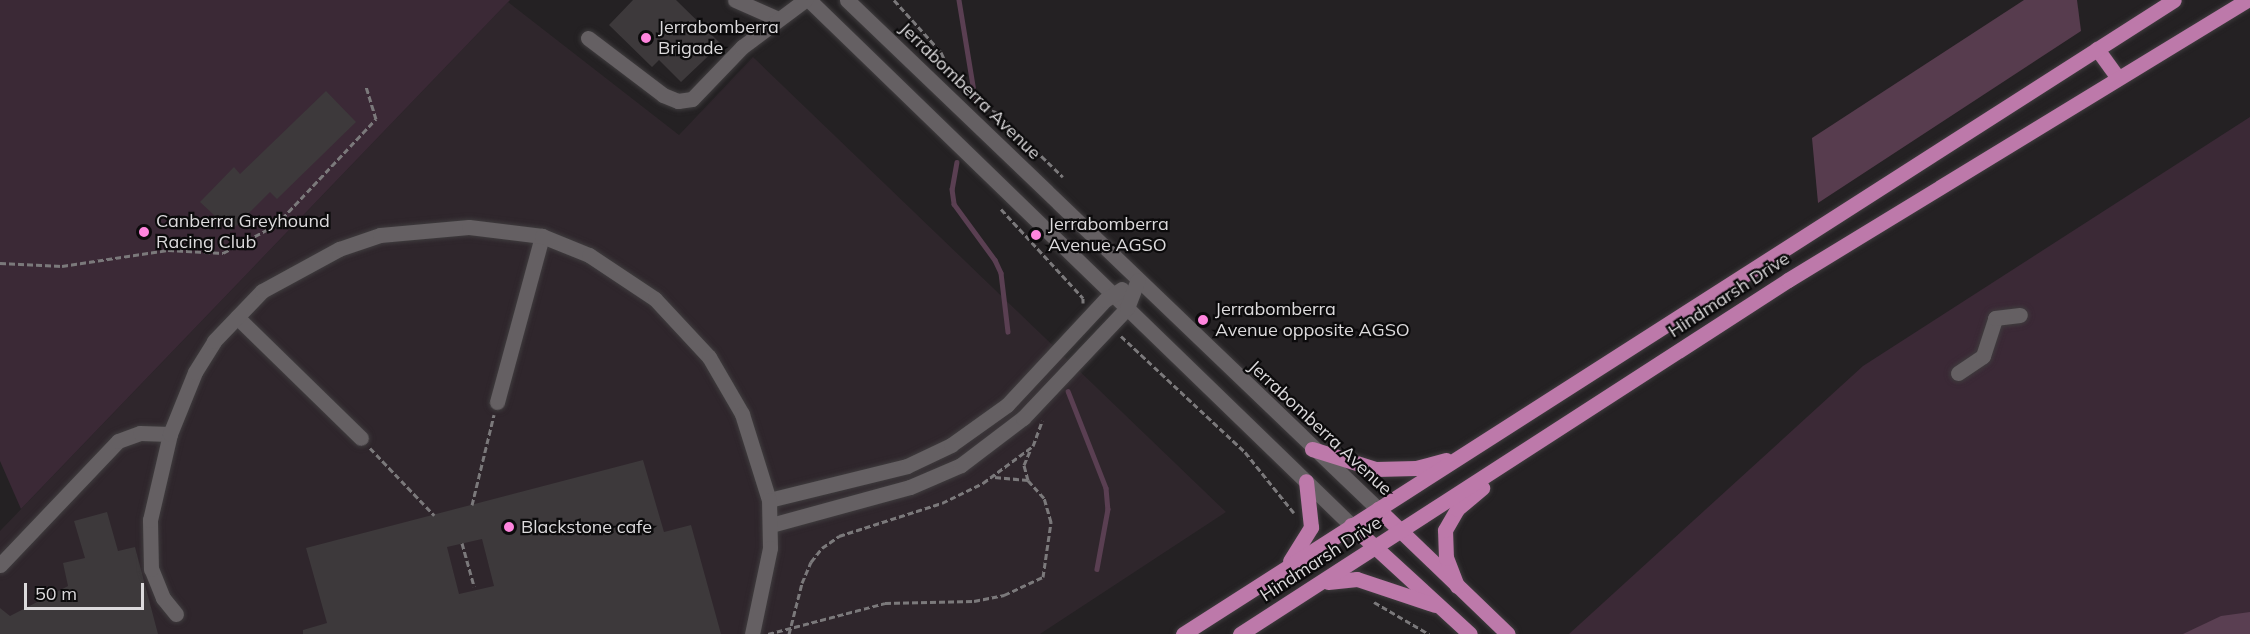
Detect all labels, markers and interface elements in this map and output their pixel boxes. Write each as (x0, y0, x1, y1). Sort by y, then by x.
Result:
place label: Jerrabomberra Brigade (658, 17, 779, 60)
street label: Jerrabomberra Avenue (895, 18, 1045, 164)
marker: Jerrabomberra Brigade (639, 31, 653, 45)
place label: Canberra Greyhound Racing Club (156, 211, 330, 254)
place label: Jerrabomberra Avenue AGSO (1048, 214, 1169, 256)
marker: Canberra Greyhound Racing Club (137, 225, 151, 239)
marker: Jerrabomberra Avenue AGSO (1029, 228, 1043, 242)
street label: Hindmarsh Drive (1664, 248, 1794, 342)
place label: Jerrabomberra Avenue opposite AGSO (1215, 299, 1410, 342)
marker: Jerrabomberra Avenue opposite AGSO (1196, 313, 1210, 327)
street label: Jerrabomberra Avenue (1244, 356, 1396, 500)
street label: Hindmarsh Drive (1256, 512, 1386, 606)
place label: Blackstone cafe (521, 516, 652, 538)
marker: Blackstone cafe (502, 520, 516, 534)
scale bar (27, 571, 147, 609)
text: 50 m (35, 582, 77, 605)

